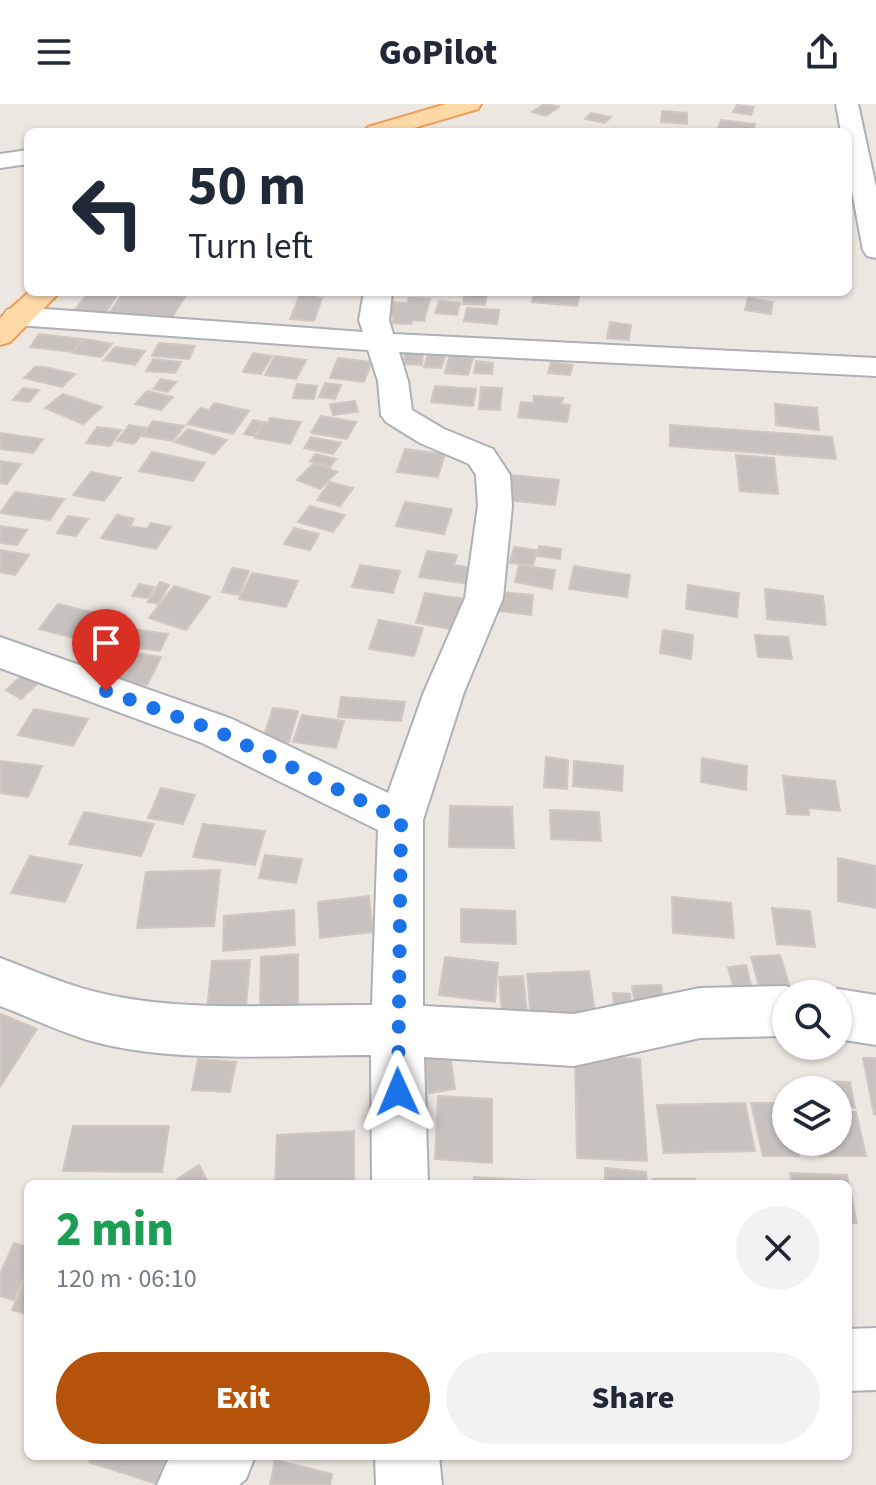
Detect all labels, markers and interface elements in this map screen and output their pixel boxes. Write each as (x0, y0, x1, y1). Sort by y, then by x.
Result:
text: GoPilot (379, 27, 497, 78)
icon: menu (32, 30, 76, 74)
icon: share (800, 30, 844, 74)
text: 50 m (188, 147, 306, 226)
icon: left (56, 160, 160, 264)
text: Turn left (188, 221, 313, 272)
pin (72, 609, 140, 691)
icon: arrive (84, 621, 128, 665)
map controls (772, 980, 852, 1156)
button: search (772, 980, 852, 1060)
position arrow (356, 1050, 440, 1134)
button: layers (772, 1076, 852, 1156)
text: 2 min (56, 1196, 174, 1264)
button: close (736, 1206, 820, 1290)
text: 120 m · 06:10 (56, 1260, 197, 1297)
button: Exit (56, 1352, 430, 1444)
button: Share (446, 1352, 820, 1444)

